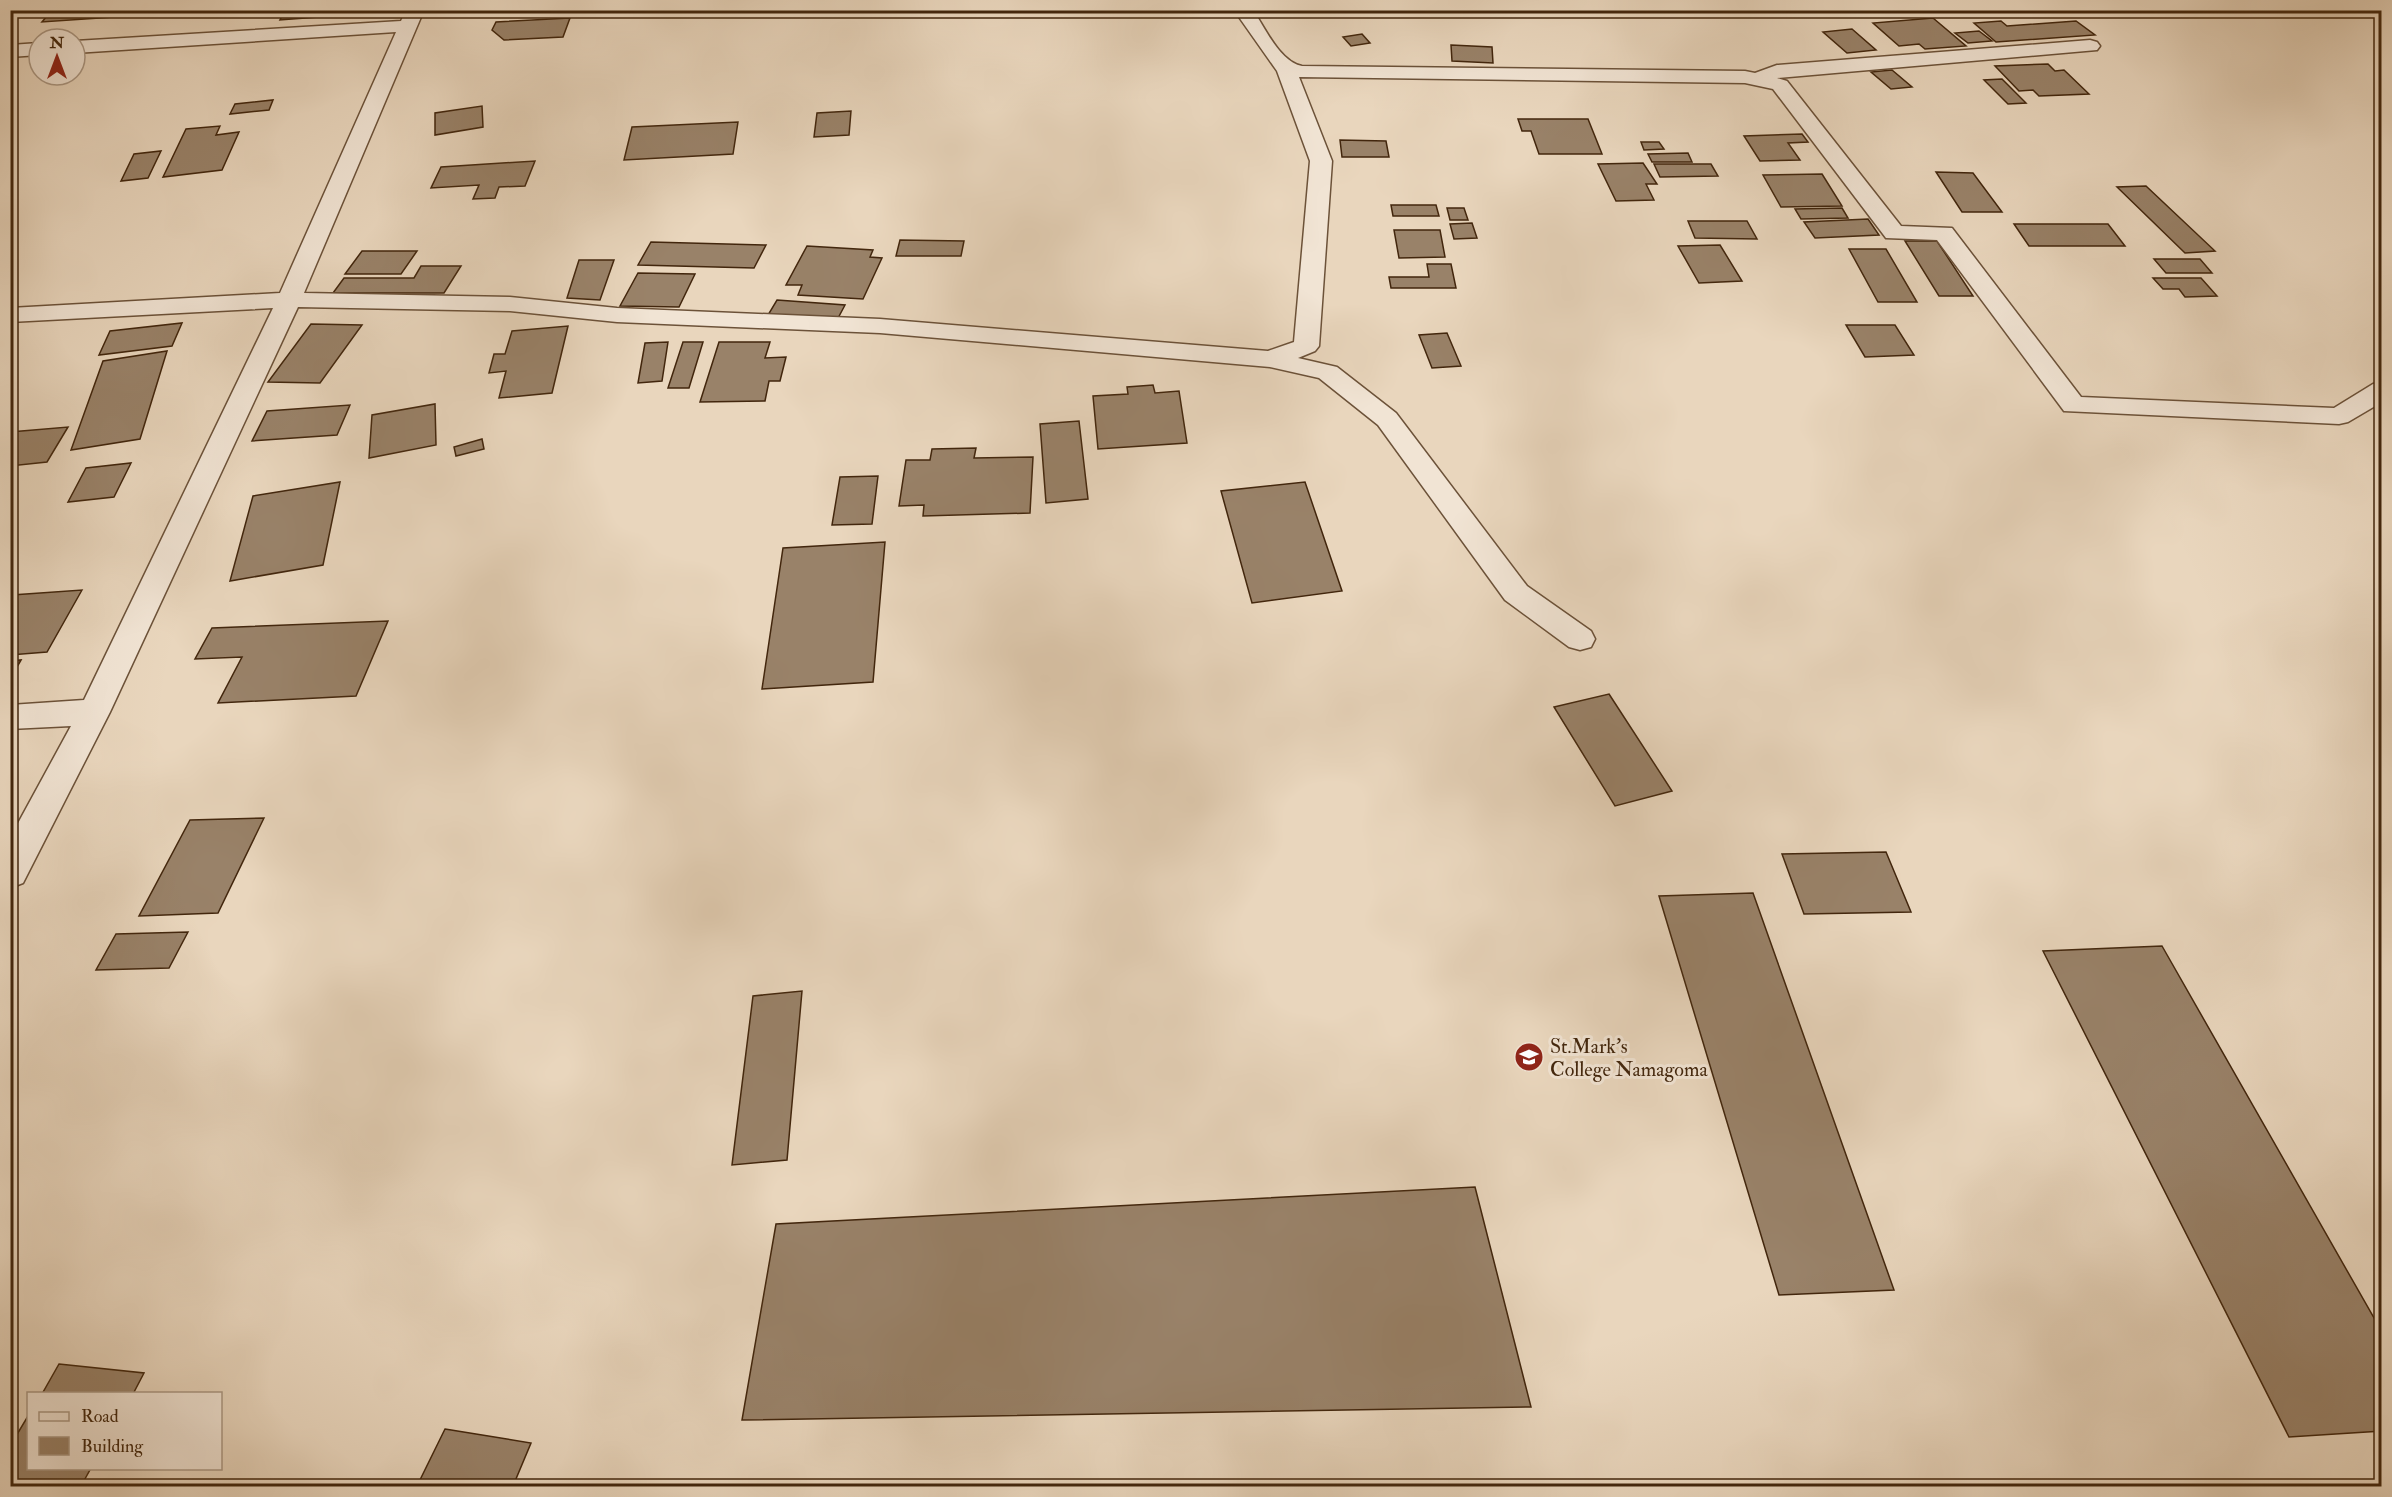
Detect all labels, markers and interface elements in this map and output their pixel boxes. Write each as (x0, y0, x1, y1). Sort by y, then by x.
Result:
north arrow (27, 27, 87, 87)
text: N (49, 33, 65, 53)
place label: St.Mark's College Namagoma (1550, 1034, 1709, 1082)
school or university icon: St.Mark's College Namagoma (1513, 1041, 1545, 1073)
legend (27, 1392, 222, 1470)
text: Road (81, 1405, 119, 1428)
text: Building (81, 1435, 144, 1458)

